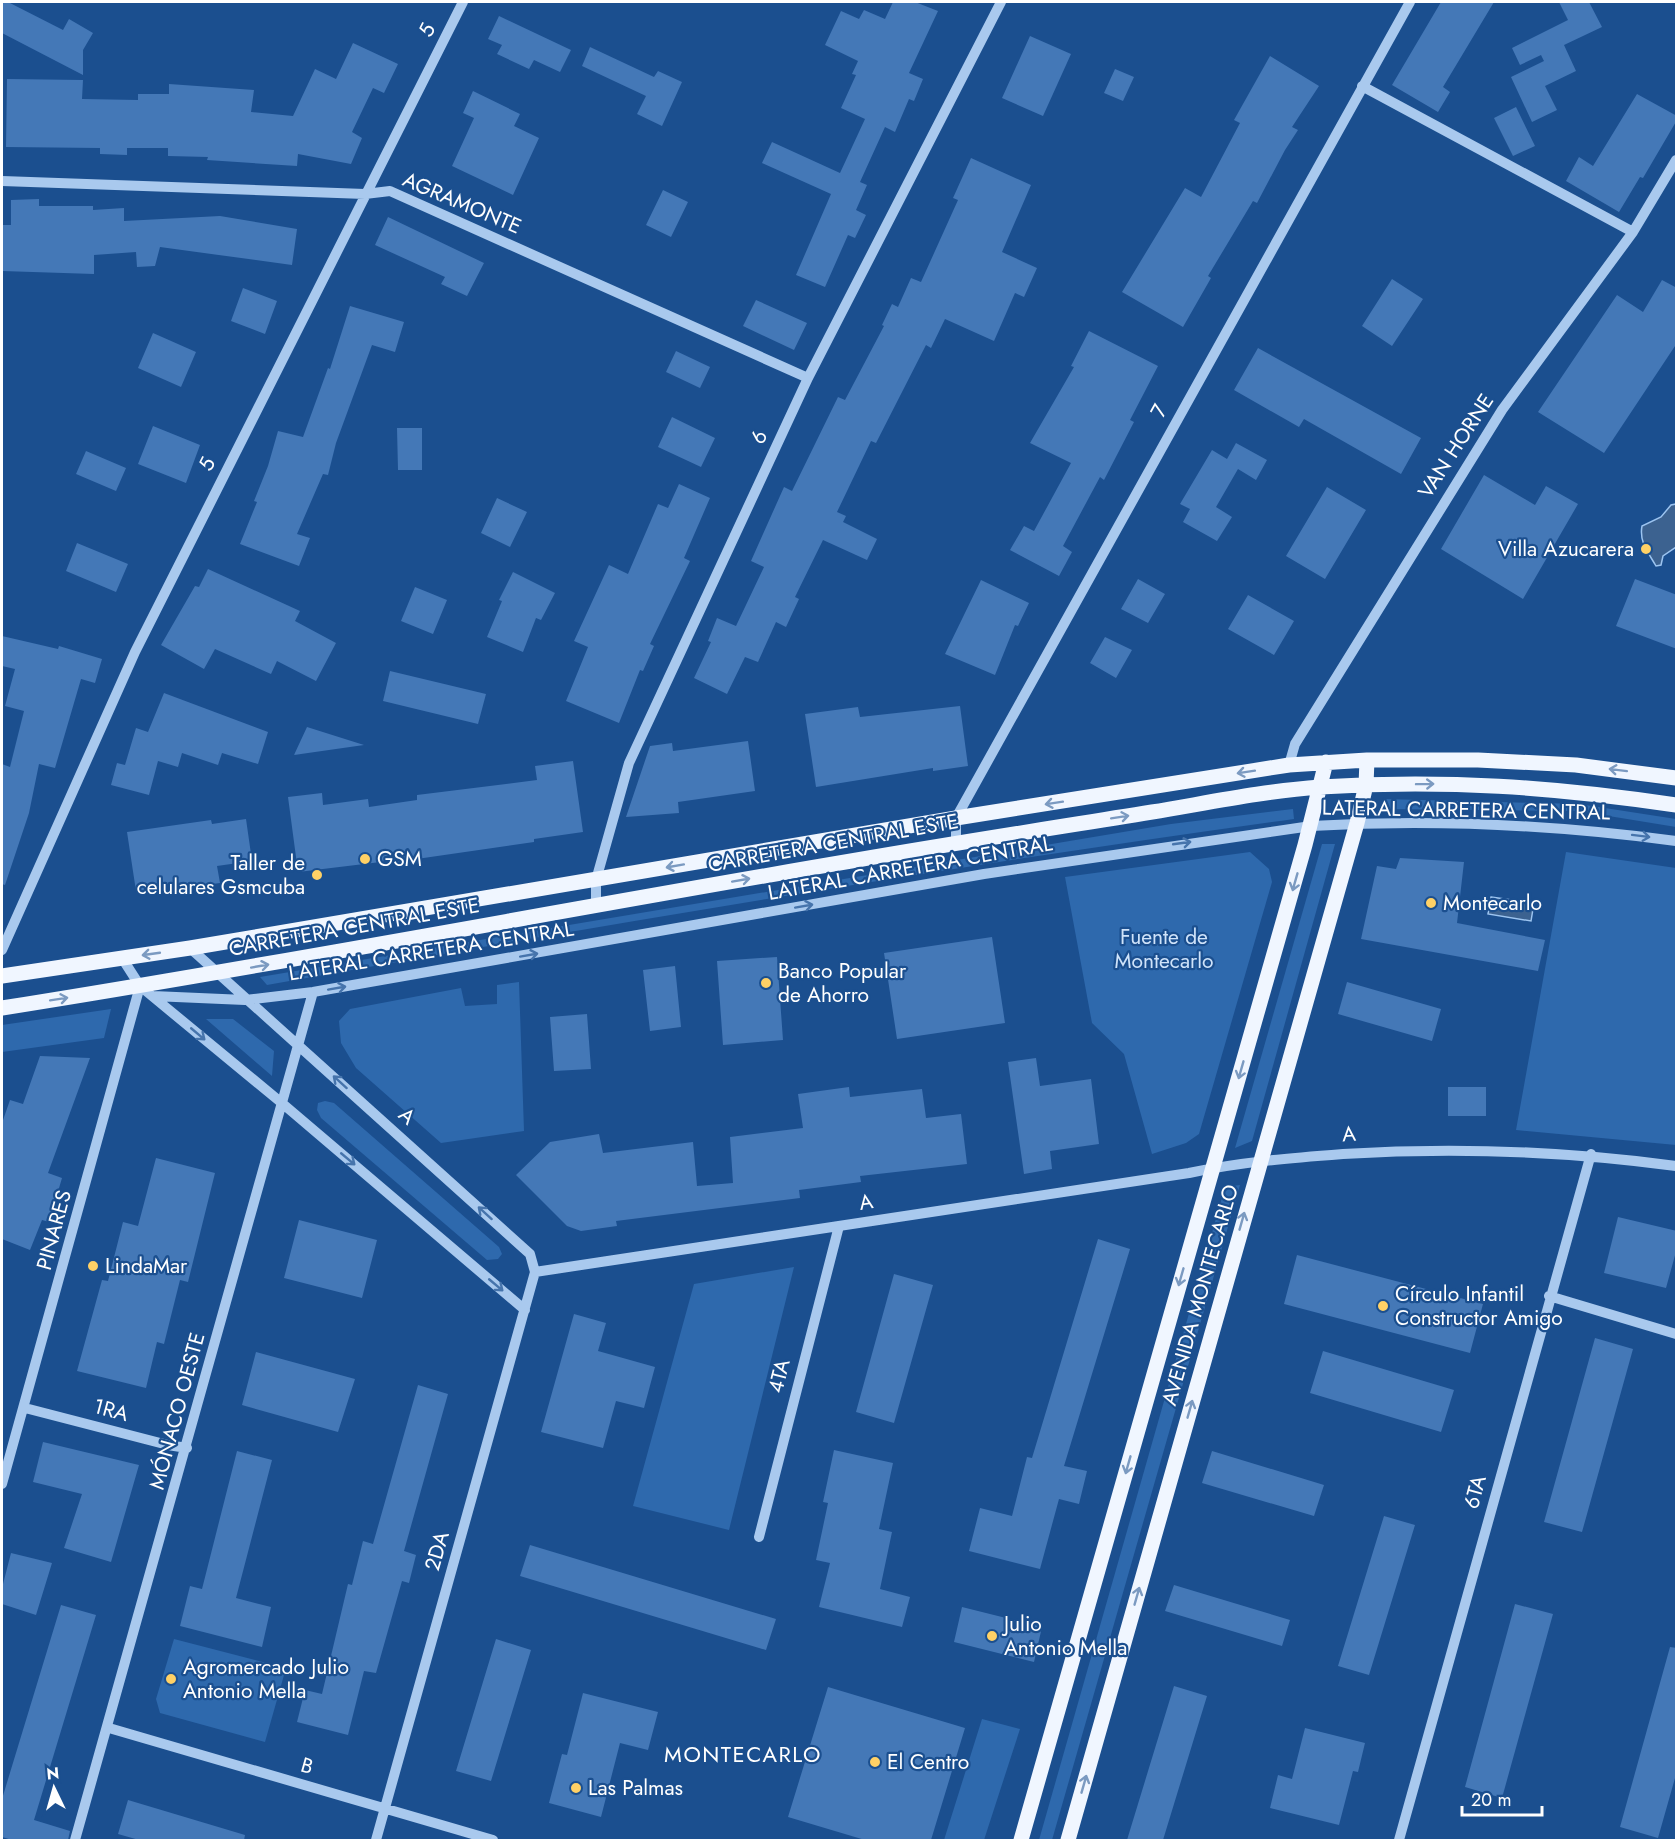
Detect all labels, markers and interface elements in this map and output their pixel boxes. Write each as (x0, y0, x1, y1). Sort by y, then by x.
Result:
street label: 5 (411, 18, 443, 42)
street label: AGRAMONTE (398, 165, 526, 241)
street label: VAN HORNE (1411, 388, 1501, 504)
street label: 7 (1143, 399, 1175, 423)
street label: 6 (743, 425, 775, 449)
street label: 5 (191, 452, 223, 476)
place label: Villa Azucarera (1498, 534, 1634, 564)
marker: Villa Azucarera (1639, 542, 1653, 556)
one-way arrow (1609, 765, 1629, 776)
one-way arrow (1237, 767, 1257, 778)
one-way arrow (1414, 779, 1434, 790)
street label: LATERAL CARRETERA CENTRAL (1322, 792, 1611, 828)
one-way arrow (1044, 797, 1064, 808)
street label: CARRETERA CENTRAL ESTE (705, 806, 961, 880)
one-way arrow (1110, 811, 1130, 822)
street label: LATERAL CARRETERA CENTRAL (765, 828, 1055, 908)
one-way arrow (1631, 831, 1651, 842)
one-way arrow (1172, 838, 1192, 849)
place label: GSM (377, 844, 422, 874)
place label: Taller de celulares Gsmcuba (137, 848, 305, 902)
marker: GSM (358, 852, 372, 866)
one-way arrow (666, 861, 685, 872)
marker: Taller de celulares Gsmcuba (310, 868, 324, 882)
one-way arrow (1288, 872, 1300, 891)
one-way arrow (731, 874, 751, 885)
place label: Montecarlo (1443, 888, 1542, 918)
street label: CARRETERA CENTRAL ESTE (226, 890, 482, 964)
marker: Montecarlo (1424, 896, 1438, 910)
one-way arrow (793, 901, 813, 912)
street label: LATERAL CARRETERA CENTRAL (286, 914, 576, 988)
park label: Fuente de Montecarlo (1115, 922, 1214, 976)
one-way arrow (142, 949, 162, 960)
one-way arrow (519, 949, 538, 960)
place label: Banco Popular de Ahorro (778, 956, 907, 1010)
one-way arrow (250, 960, 269, 971)
marker: Banco Popular de Ahorro (759, 976, 773, 990)
one-way arrow (326, 982, 346, 993)
one-way arrow (49, 994, 69, 1005)
one-way arrow (190, 1027, 206, 1040)
one-way arrow (1234, 1060, 1246, 1079)
one-way arrow (333, 1075, 348, 1089)
street label: A (392, 1100, 422, 1132)
street label: A (1341, 1119, 1357, 1149)
one-way arrow (340, 1152, 355, 1166)
street label: AVENIDA MONTECARLO (1154, 1181, 1246, 1409)
street label: A (857, 1186, 875, 1218)
street label: PINARES (29, 1187, 79, 1273)
one-way arrow (477, 1206, 492, 1220)
one-way arrow (1237, 1212, 1249, 1231)
place label: LindaMar (105, 1251, 188, 1281)
marker: LindaMar (86, 1259, 100, 1273)
one-way arrow (1175, 1267, 1186, 1286)
one-way arrow (488, 1278, 503, 1292)
place label: Círculo Infantil Constructor Amigo (1395, 1279, 1563, 1333)
marker: Círculo Infantil Constructor Amigo (1376, 1299, 1390, 1313)
street label: MÓNACO OESTE (142, 1329, 212, 1493)
street label: 4TA (760, 1356, 798, 1396)
street label: 1RA (90, 1391, 132, 1429)
one-way arrow (1184, 1400, 1196, 1419)
one-way arrow (1122, 1455, 1133, 1474)
street label: 6TA (1456, 1472, 1494, 1512)
street label: 2DA (417, 1528, 457, 1574)
one-way arrow (1131, 1587, 1143, 1606)
place label: Julio Antonio Mella (1001, 1609, 1127, 1663)
marker: Julio Antonio Mella (985, 1629, 999, 1643)
place label: Agromercado Julio Antonio Mella (183, 1652, 349, 1706)
marker: Agromercado Julio Antonio Mella (164, 1672, 178, 1686)
district label: MONTECARLO (664, 1738, 822, 1770)
place label: El Centro (887, 1747, 969, 1777)
street label: B (297, 1750, 317, 1782)
marker: El Centro (868, 1755, 882, 1769)
north arrow (24, 1758, 84, 1818)
text: N (45, 1762, 60, 1786)
place label: Las Palmas (588, 1773, 683, 1803)
one-way arrow (1079, 1775, 1090, 1794)
scale bar (1462, 1779, 1542, 1817)
marker: Las Palmas (569, 1781, 583, 1795)
text: 20 m (1471, 1787, 1511, 1813)

